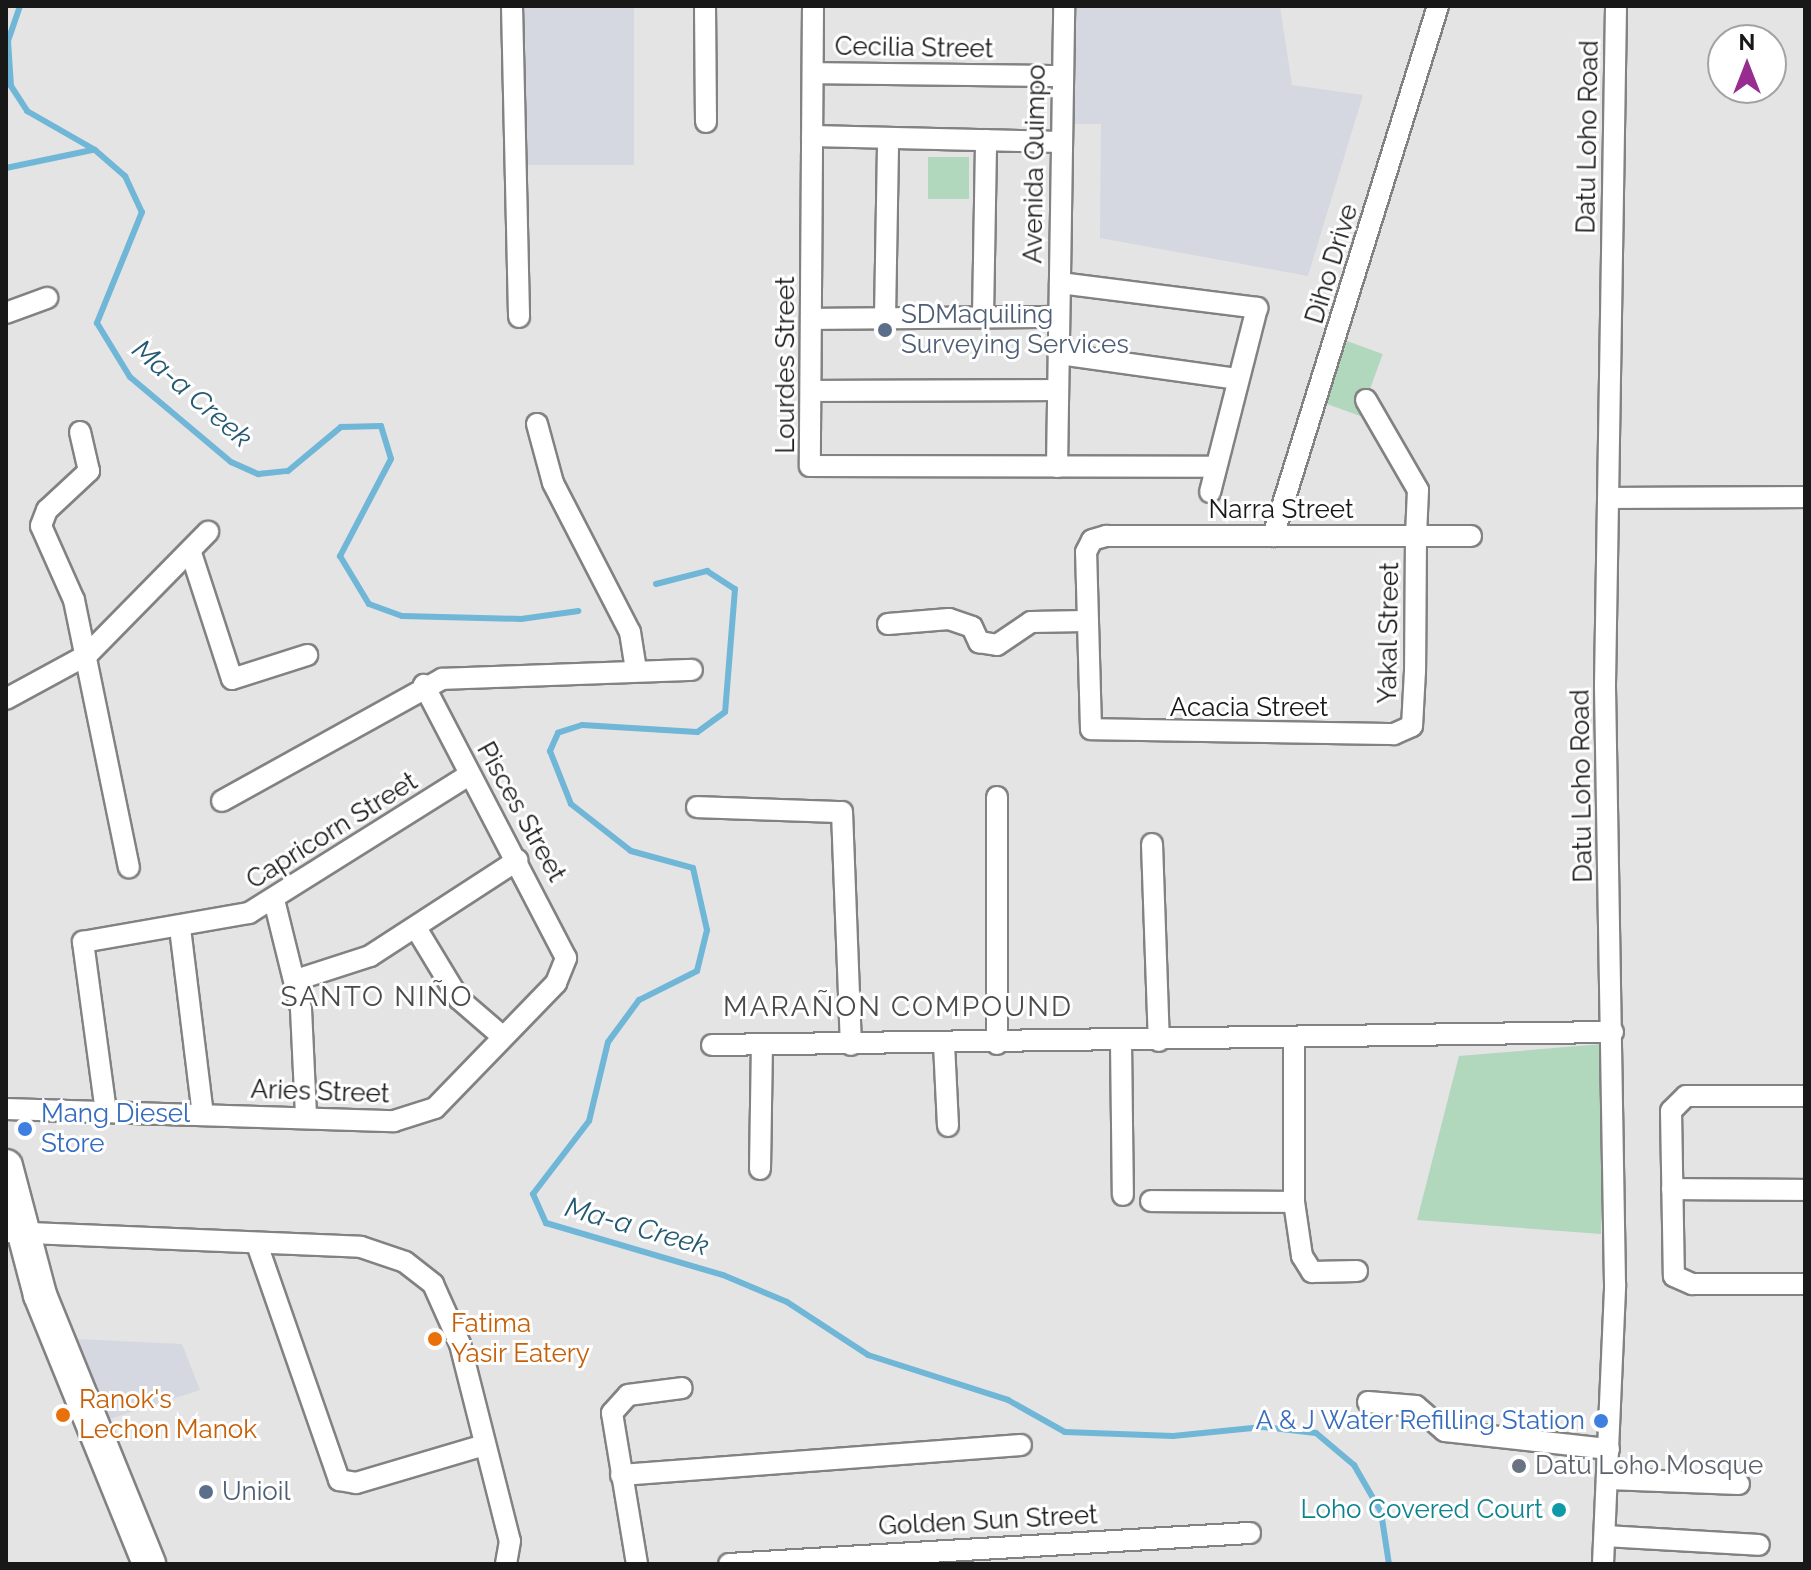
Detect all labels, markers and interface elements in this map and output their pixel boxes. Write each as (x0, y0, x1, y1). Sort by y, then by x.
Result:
north arrow (1707, 24, 1787, 104)
text: N (1739, 29, 1755, 55)
street label: Cecilia Street (834, 31, 994, 65)
street label: Datu Loho Road (1571, 40, 1605, 234)
street label: Avenida Quimpo (1018, 64, 1052, 264)
street label: Diho Drive (1299, 200, 1365, 328)
street label: Lourdes Street (770, 276, 802, 454)
place label: SDMaquiling Surveying Services (901, 299, 1129, 360)
marker: SDMaquiling Surveying Services (876, 321, 894, 339)
water label: Ma-a Creek (125, 333, 259, 455)
street label: Narra Street (1208, 494, 1354, 526)
street label: Yakal Street (1372, 562, 1406, 704)
street label: Datu Loho Road (1565, 689, 1599, 883)
street label: Acacia Street (1170, 692, 1328, 724)
street label: Pisces Street (470, 737, 572, 887)
street label: Capricorn Street (241, 766, 423, 896)
district label: SANTO NIÑO (281, 980, 473, 1014)
district label: MARAÑON COMPOUND (723, 990, 1073, 1024)
street label: Aries Street (250, 1074, 390, 1110)
place label: Mang Diesel Store (41, 1098, 190, 1160)
marker: Mang Diesel Store (16, 1120, 34, 1138)
water label: Ma-a Creek (561, 1191, 713, 1263)
place label: Fatima Yasir Eatery (451, 1308, 591, 1370)
marker: Fatima Yasir Eatery (426, 1330, 444, 1348)
place label: Ranok's Lechon Manok (79, 1384, 257, 1446)
place label: A & J Water Refilling Station (1253, 1405, 1585, 1437)
marker: Ranok's Lechon Manok (54, 1406, 72, 1424)
marker: A & J Water Refilling Station (1592, 1412, 1610, 1430)
place label: Datu Loho Mosque (1535, 1450, 1763, 1482)
marker: Datu Loho Mosque (1510, 1457, 1528, 1475)
place label: Unioil (222, 1476, 291, 1508)
marker: Unioil (197, 1483, 215, 1501)
place label: Loho Covered Court (1301, 1494, 1543, 1526)
street label: Golden Sun Street (878, 1500, 1098, 1542)
marker: Loho Covered Court (1550, 1501, 1568, 1519)

